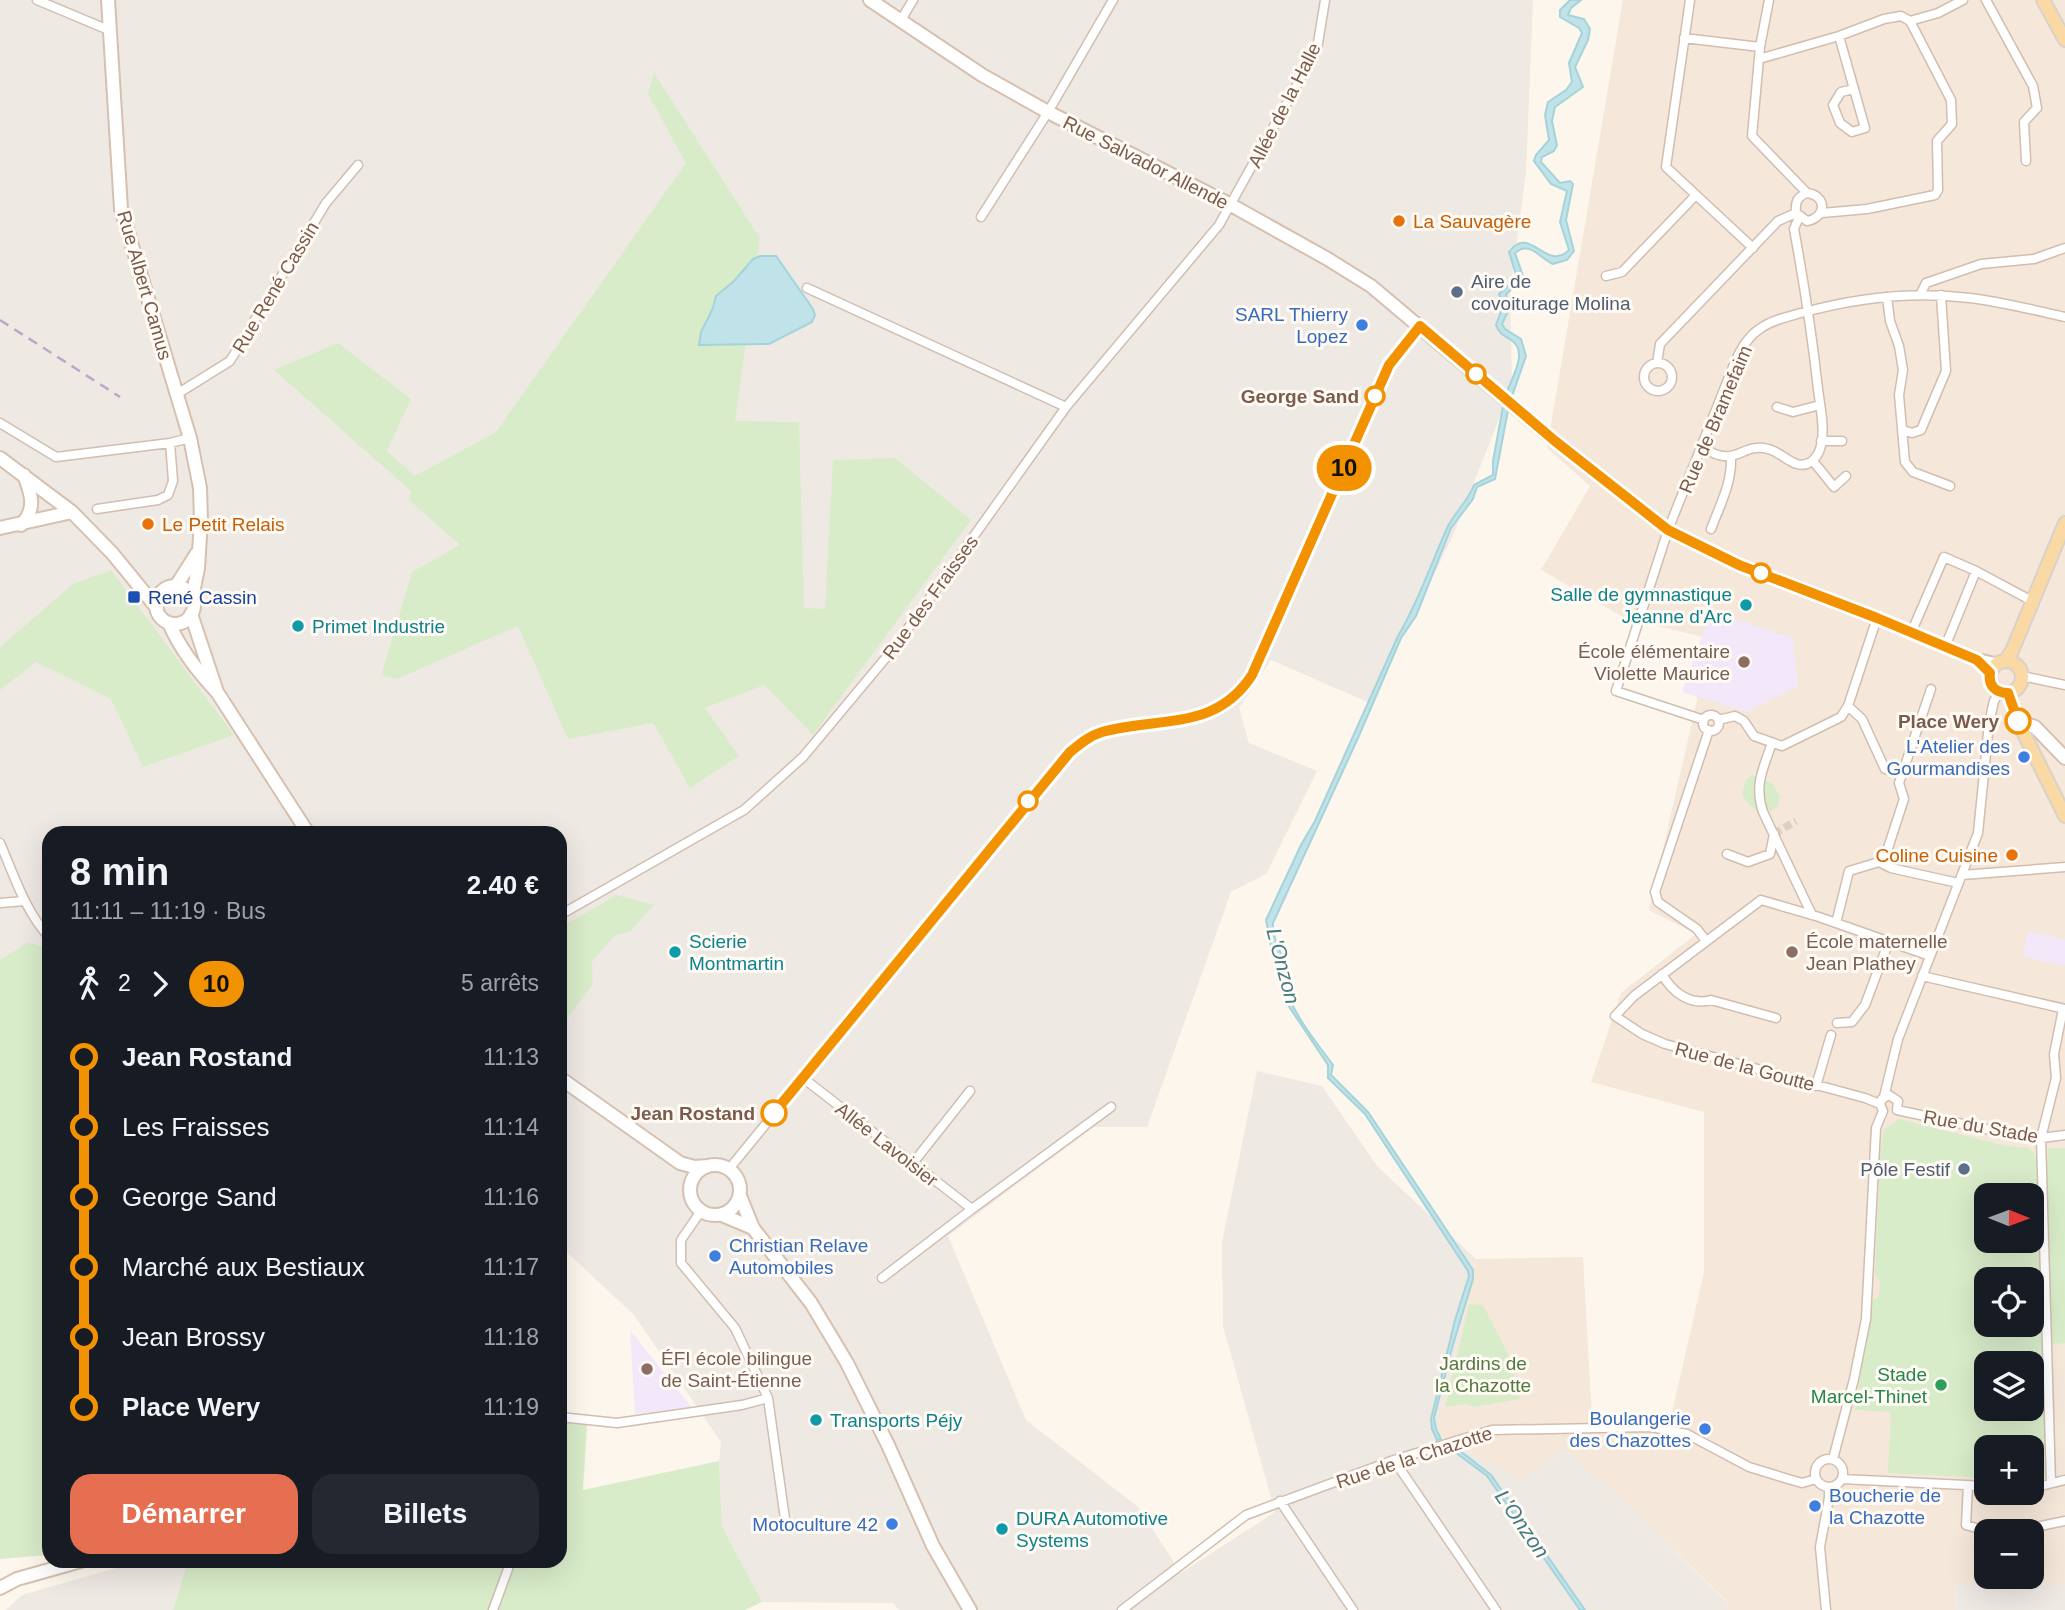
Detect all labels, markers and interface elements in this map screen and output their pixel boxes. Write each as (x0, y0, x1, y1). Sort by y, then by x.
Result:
street label: Allée de la Halle (1244, 39, 1325, 171)
street label: Rue Salvador Allende (1060, 112, 1232, 213)
street label: Rue Albert Camus (113, 208, 176, 362)
place label: La Sauvagère (1413, 211, 1531, 232)
marker: La Sauvagère (1391, 213, 1407, 229)
street label: Rue René Cassin (228, 218, 323, 356)
place label: Aire de covoiturage Molina (1471, 271, 1631, 314)
marker: Aire de covoiturage Molina (1449, 284, 1465, 300)
place label: SARL Thierry Lopez (1235, 304, 1348, 347)
marker: SARL Thierry Lopez (1354, 317, 1370, 333)
street label: Rue de Bramefaim (1675, 342, 1756, 496)
unlabelled marker (1466, 364, 1486, 384)
place label: George Sand (1241, 386, 1359, 407)
marker: George Sand (1365, 386, 1385, 406)
line badge: 10 (1312, 445, 1376, 491)
text: 10 (1331, 454, 1357, 481)
place label: Le Petit Relais (162, 514, 285, 535)
marker: Le Petit Relais (140, 516, 156, 532)
street label: Rue des Fraisses (878, 531, 982, 663)
unlabelled marker (1751, 563, 1771, 583)
place label: Salle de gymnastique Jeanne d'Arc (1550, 584, 1732, 627)
place label: René Cassin (148, 587, 257, 608)
marker: René Cassin (126, 589, 142, 605)
marker: Salle de gymnastique Jeanne d'Arc (1738, 597, 1754, 613)
place label: Primet Industrie (312, 616, 445, 637)
marker: Primet Industrie (290, 618, 306, 634)
place label: École élémentaire Violette Maurice (1578, 641, 1730, 684)
marker: École élémentaire Violette Maurice (1736, 654, 1752, 670)
marker: Place Wery (2005, 708, 2031, 734)
place label: Place Wery (1898, 711, 1999, 732)
place label: L'Atelier des Gourmandises (1886, 736, 2010, 779)
marker: L'Atelier des Gourmandises (2016, 749, 2032, 765)
unlabelled marker (1018, 791, 1038, 811)
place label: Coline Cuisine (1875, 845, 1998, 866)
marker: Coline Cuisine (2004, 847, 2020, 863)
text: 8 min (70, 851, 169, 893)
text: 2.40 € (467, 870, 539, 900)
text: 11:11 – 11:19 · Bus (70, 898, 266, 924)
water label: L'Onzon (1262, 925, 1305, 1006)
place label: Scierie Montmartin (689, 931, 784, 974)
place label: École maternelle Jean Plathey (1806, 931, 1948, 974)
marker: Scierie Montmartin (667, 944, 683, 960)
marker: École maternelle Jean Plathey (1784, 944, 1800, 960)
icon: walk (70, 965, 108, 1003)
icon: forward (141, 965, 179, 1003)
text: 2 (118, 970, 131, 996)
text: 10 (203, 970, 230, 997)
text: 5 arrêts (461, 970, 539, 996)
street label: Rue de la Goutte (1673, 1038, 1817, 1095)
text: Jean Rostand (122, 1042, 293, 1072)
text: 11:13 (483, 1044, 539, 1070)
street label: Allée Lavoisier (832, 1098, 942, 1191)
marker: Jean Rostand (761, 1100, 787, 1126)
place label: Jean Rostand (630, 1103, 755, 1124)
street label: Rue du Stade (1922, 1106, 2040, 1147)
text: Les Fraisses (122, 1112, 269, 1142)
text: 11:14 (483, 1114, 539, 1140)
place label: Pôle Festif (1860, 1159, 1951, 1180)
marker: Pôle Festif (1956, 1161, 1972, 1177)
text: George Sand (122, 1182, 277, 1212)
north arrow (1974, 1183, 2044, 1253)
map controls (1974, 1183, 2044, 1589)
text: 11:16 (483, 1184, 539, 1210)
place label: Christian Relave Automobiles (729, 1235, 868, 1278)
marker: Christian Relave Automobiles (707, 1248, 723, 1264)
text: Marché aux Bestiaux (122, 1252, 365, 1282)
text: 11:17 (483, 1254, 539, 1280)
button: locate (1974, 1267, 2044, 1337)
text: Jean Brossy (122, 1322, 265, 1352)
text: 11:18 (483, 1324, 539, 1350)
place label: ÉFI école bilingue de Saint-Étienne (661, 1348, 812, 1391)
button: layers (1974, 1351, 2044, 1421)
park label: Jardins de la Chazotte (1435, 1353, 1531, 1396)
marker: ÉFI école bilingue de Saint-Étienne (639, 1361, 655, 1377)
place label: Stade Marcel-Thinet (1811, 1364, 1928, 1407)
marker: Stade Marcel-Thinet (1933, 1377, 1949, 1393)
text: Place Wery (122, 1392, 260, 1422)
text: 11:19 (483, 1394, 539, 1420)
place label: Boulangerie des Chazottes (1570, 1408, 1691, 1451)
place label: Transports Péjy (830, 1410, 963, 1431)
marker: Transports Péjy (808, 1412, 824, 1428)
marker: Boulangerie des Chazottes (1697, 1421, 1713, 1437)
street label: Rue de la Chazotte (1334, 1422, 1495, 1493)
button: + (1974, 1435, 2044, 1505)
button: Démarrer (70, 1474, 298, 1554)
button: Billets (312, 1474, 539, 1554)
water label: L'Onzon (1491, 1485, 1554, 1562)
place label: Boucherie de la Chazotte (1829, 1485, 1941, 1528)
marker: Boucherie de la Chazotte (1807, 1498, 1823, 1514)
place label: DURA Automotive Systems (1016, 1508, 1168, 1551)
place label: Motoculture 42 (752, 1514, 878, 1535)
marker: Motoculture 42 (884, 1516, 900, 1532)
button: − (1974, 1519, 2044, 1589)
marker: DURA Automotive Systems (994, 1521, 1010, 1537)

